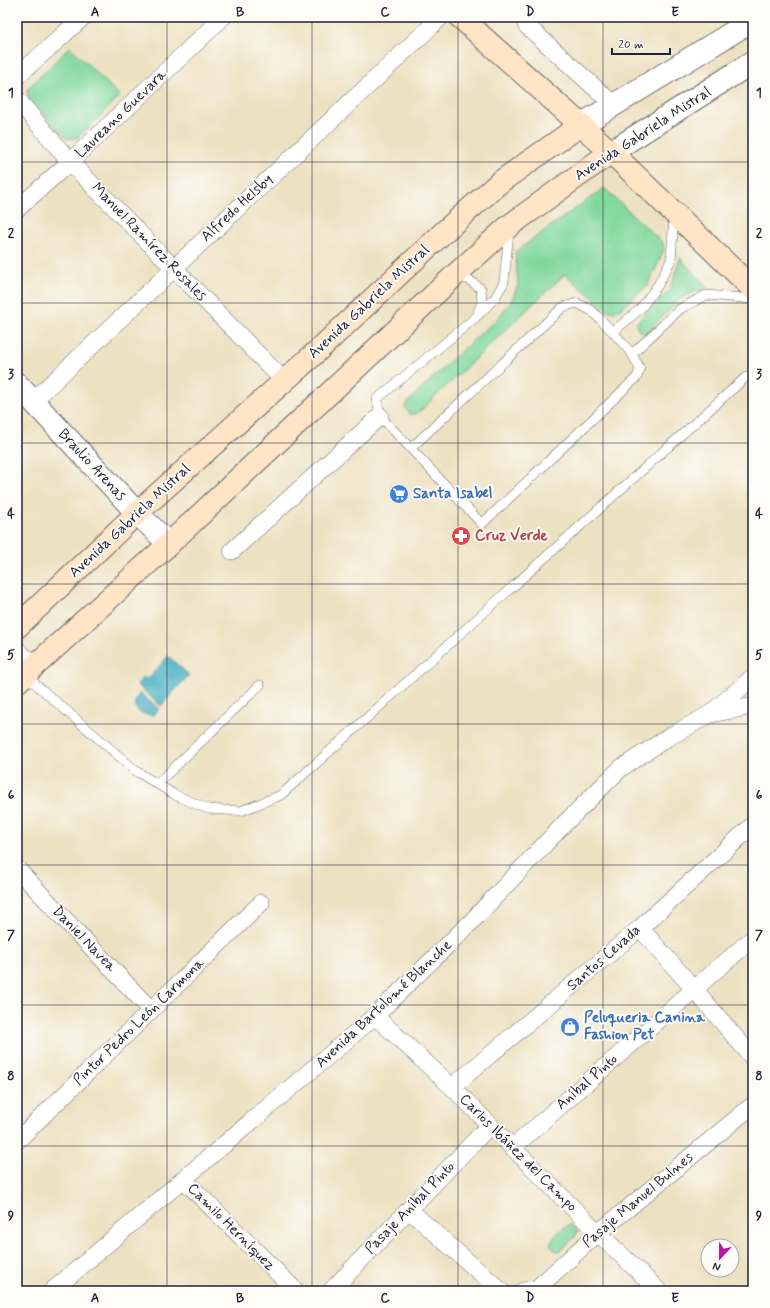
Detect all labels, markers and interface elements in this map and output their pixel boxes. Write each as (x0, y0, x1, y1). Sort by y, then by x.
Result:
text: A (91, 4, 99, 21)
text: B (236, 4, 245, 21)
text: C (380, 4, 390, 21)
text: D (526, 4, 535, 21)
text: E (671, 4, 679, 21)
scale bar (612, 30, 670, 56)
text: 20 m (618, 37, 644, 53)
street label: Laureano Guevara (71, 64, 172, 163)
street label: Avenida Gabriela Mistral (571, 82, 715, 186)
text: 1 (8, 85, 14, 102)
text: 1 (756, 85, 762, 102)
street label: Alfredo Helsby (197, 169, 277, 246)
street label: Manuel Ramírez Rosales (87, 178, 211, 306)
text: 2 (8, 225, 15, 242)
text: 2 (756, 225, 763, 242)
street label: Avenida Gabriela Mistral (304, 240, 434, 364)
text: 3 (8, 366, 14, 383)
text: 3 (756, 366, 762, 383)
street label: Braulio Arenas (53, 425, 131, 505)
street label: Avenida Gabriela Mistral (65, 459, 195, 583)
supermarket icon: Santa Isabel (388, 483, 410, 505)
place label: Santa Isabel (413, 484, 493, 504)
text: 4 (7, 506, 15, 523)
text: 4 (755, 506, 763, 523)
pharmacy icon: Cruz Verde (450, 525, 472, 547)
place label: Cruz Verde (475, 526, 548, 546)
text: 5 (7, 647, 15, 664)
text: 5 (755, 647, 763, 664)
text: 6 (8, 787, 15, 804)
text: 6 (756, 787, 763, 804)
street label: Daniel Navea (47, 902, 121, 977)
street label: Santos Cevada (563, 920, 645, 996)
text: 7 (7, 927, 15, 944)
text: 7 (755, 927, 763, 944)
street label: Avenida Bartolomé Blanche (312, 935, 456, 1073)
street label: Pintor Pedro León Carmona (69, 953, 210, 1090)
place label: Peluqueria Canina Fashion Pet (584, 1008, 706, 1045)
shop icon: Peluqueria Canina Fashion Pet (559, 1016, 581, 1038)
street label: Aníbal Pinto (552, 1049, 622, 1114)
text: 8 (7, 1068, 15, 1085)
text: 8 (755, 1068, 763, 1085)
street label: Carlos Ibáñez del Campo (455, 1090, 581, 1216)
street label: Pasaje Manuel Bulnes (578, 1147, 698, 1252)
street label: Pasaje Aníbal Pinto (361, 1157, 459, 1259)
street label: Camilo Herníquez (183, 1179, 279, 1275)
text: 9 (8, 1208, 15, 1225)
text: 9 (756, 1208, 763, 1225)
north arrow (700, 1238, 740, 1278)
text: N (711, 1258, 723, 1274)
text: A (91, 1290, 99, 1307)
text: B (236, 1290, 245, 1307)
text: C (380, 1290, 390, 1307)
text: D (526, 1290, 535, 1307)
text: E (671, 1290, 679, 1307)

